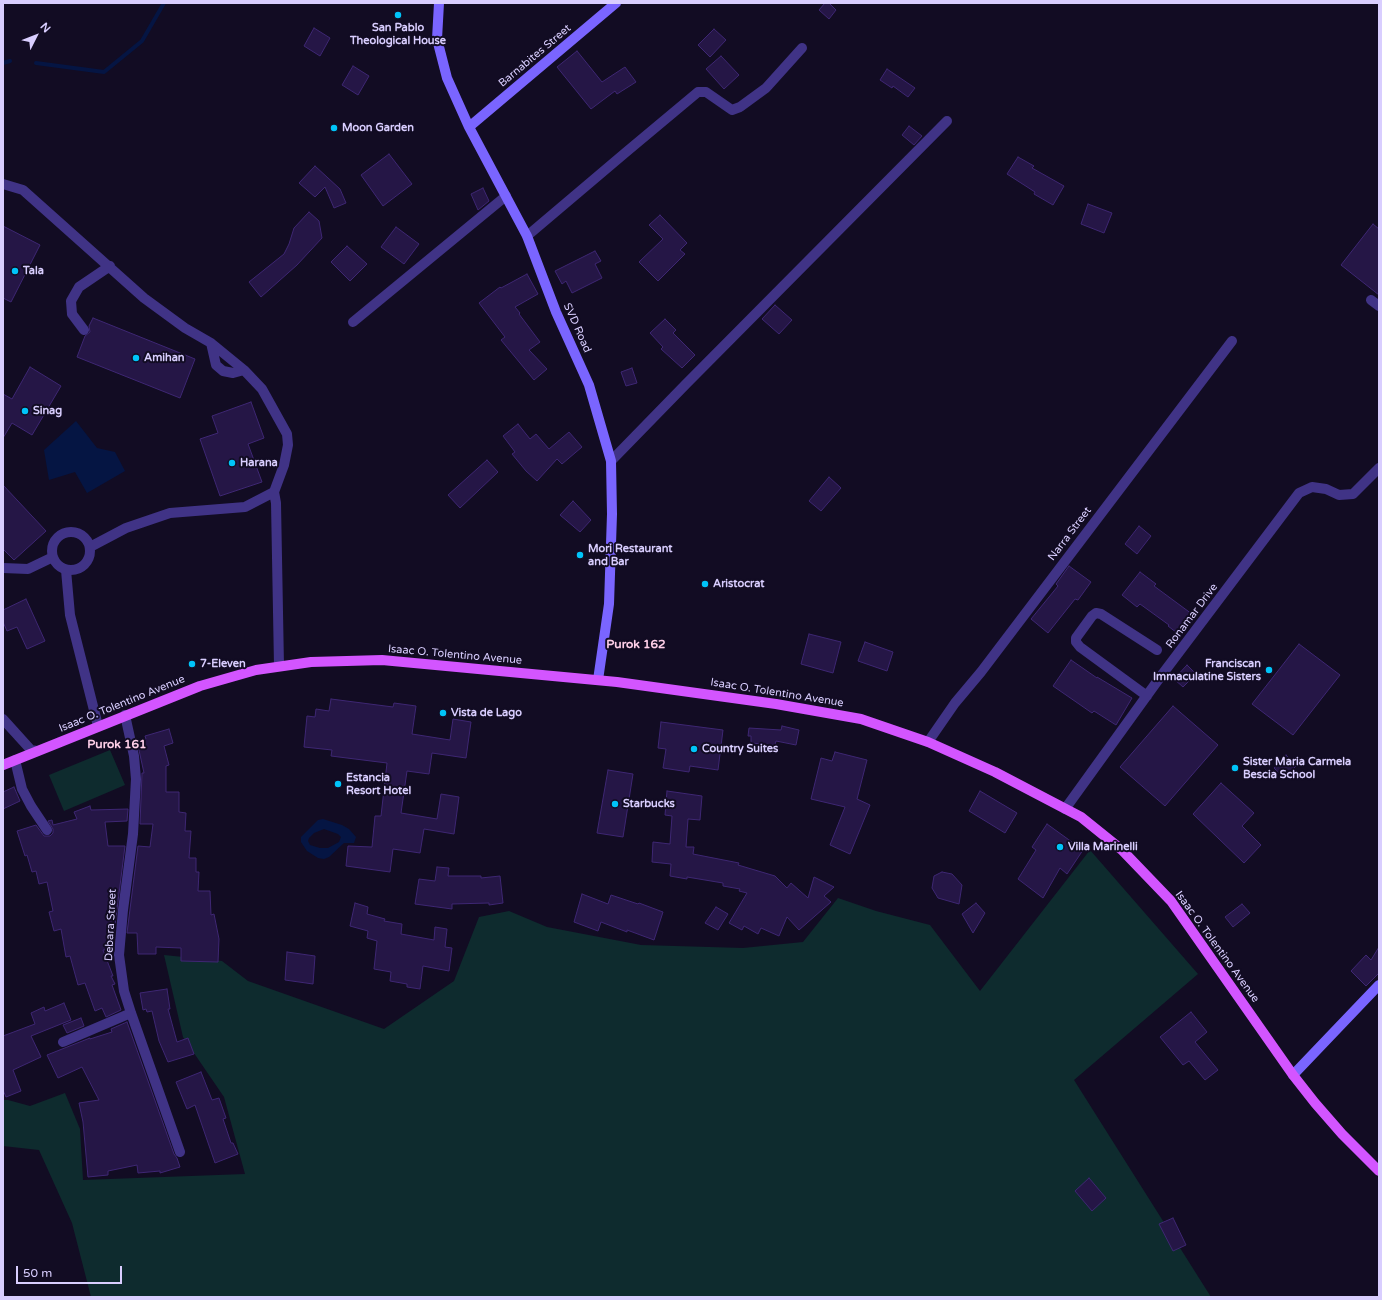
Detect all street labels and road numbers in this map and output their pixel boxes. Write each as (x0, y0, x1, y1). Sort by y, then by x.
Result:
street label: Barnabites Street (496, 22, 574, 90)
street label: SVD Road (560, 301, 594, 355)
street label: Narra Street (1045, 505, 1095, 563)
street label: Ronamar Drive (1163, 581, 1221, 651)
street label: Isaac O. Tolentino Avenue (387, 643, 523, 667)
street label: Isaac O. Tolentino Avenue (57, 673, 187, 735)
street label: Isaac O. Tolentino Avenue (710, 676, 844, 710)
street label: Debara Street (103, 889, 119, 961)
street label: Isaac O. Tolentino Avenue (1172, 889, 1262, 1005)

